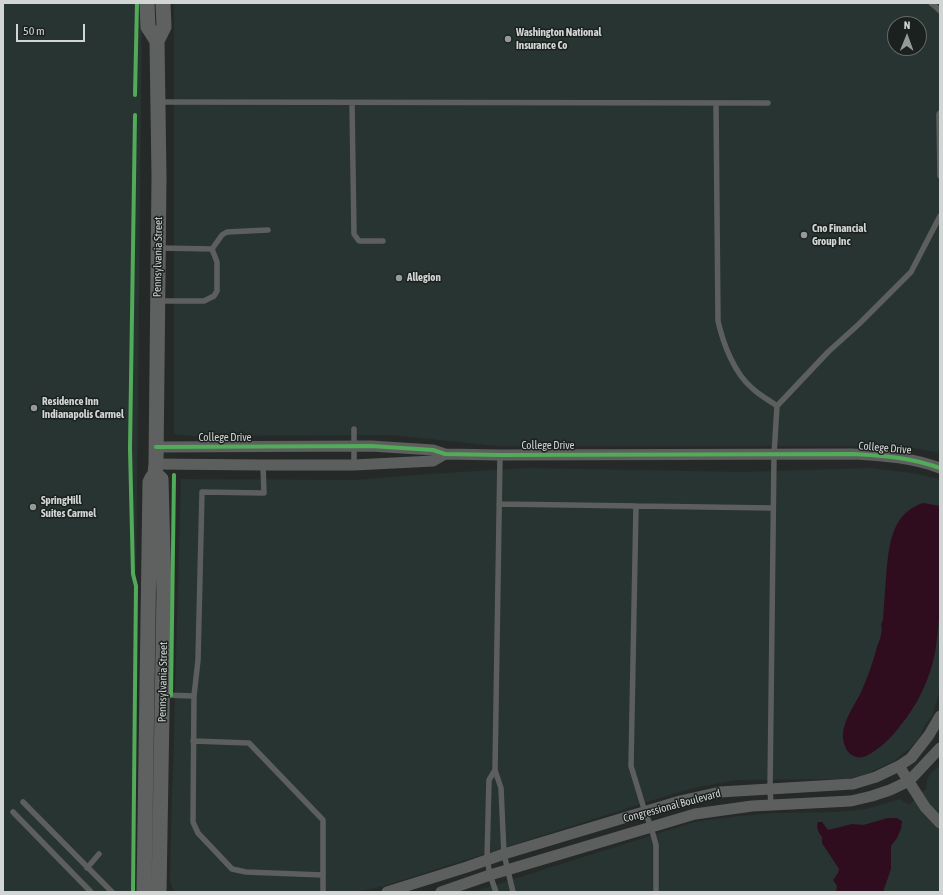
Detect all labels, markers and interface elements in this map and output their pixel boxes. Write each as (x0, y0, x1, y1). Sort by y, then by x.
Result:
scale bar (18, 16, 87, 42)
north arrow (887, 16, 927, 56)
text: N (904, 19, 911, 31)
text: 50 m (23, 24, 45, 38)
place label: Washington National Insurance Co (516, 26, 601, 52)
marker: Washington National Insurance Co (503, 34, 513, 44)
street label: Pennsylvania Street (151, 217, 165, 297)
place label: Cno Financial Group Inc (812, 222, 866, 248)
marker: Cno Financial Group Inc (799, 230, 809, 240)
place label: Allegion (407, 271, 441, 285)
marker: Allegion (394, 273, 404, 283)
place label: Residence Inn Indianapolis Carmel (42, 395, 124, 421)
marker: Residence Inn Indianapolis Carmel (29, 403, 39, 413)
street label: College Drive (198, 431, 252, 445)
street label: College Drive (521, 439, 575, 453)
street label: College Drive (858, 439, 912, 457)
place label: SpringHill Suites Carmel (41, 494, 96, 520)
marker: SpringHill Suites Carmel (28, 502, 38, 512)
street label: Pennsylvania Street (156, 642, 170, 722)
street label: Congressional Boulevard (622, 787, 722, 825)

